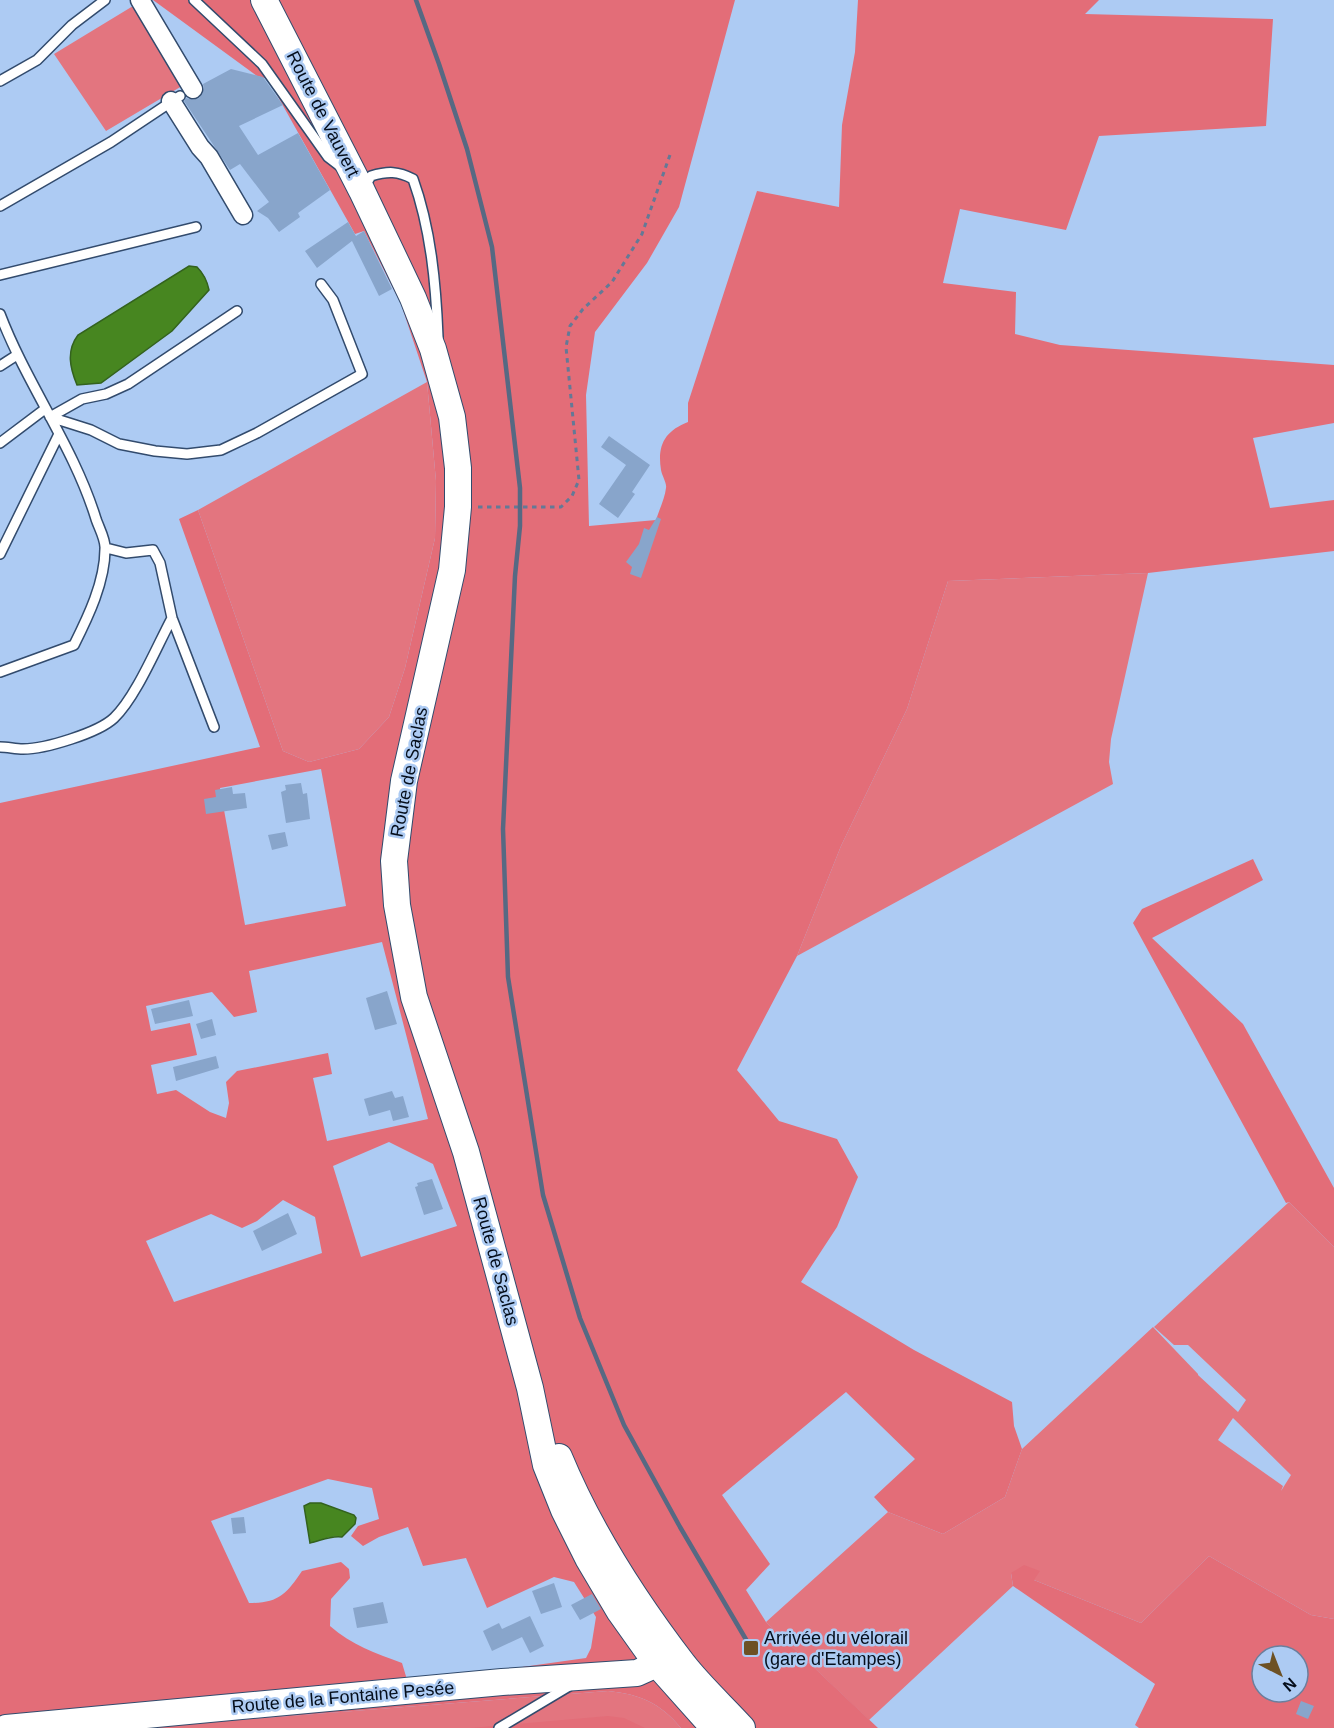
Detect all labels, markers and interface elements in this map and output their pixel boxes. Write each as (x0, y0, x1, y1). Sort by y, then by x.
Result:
street label: Route de Vauvert (283, 48, 363, 180)
street label: Route de Saclas (387, 705, 431, 839)
street label: Route de Saclas (469, 1195, 523, 1327)
place label: Arrivée du vélorail (gare d'Etampes) (764, 1628, 908, 1669)
marker: Arrivée du vélorail (gare d'Etampes) (742, 1639, 760, 1657)
north arrow (1250, 1644, 1310, 1704)
text: N (1280, 1675, 1300, 1695)
street label: Route de la Fontaine Pesée (231, 1677, 455, 1717)

